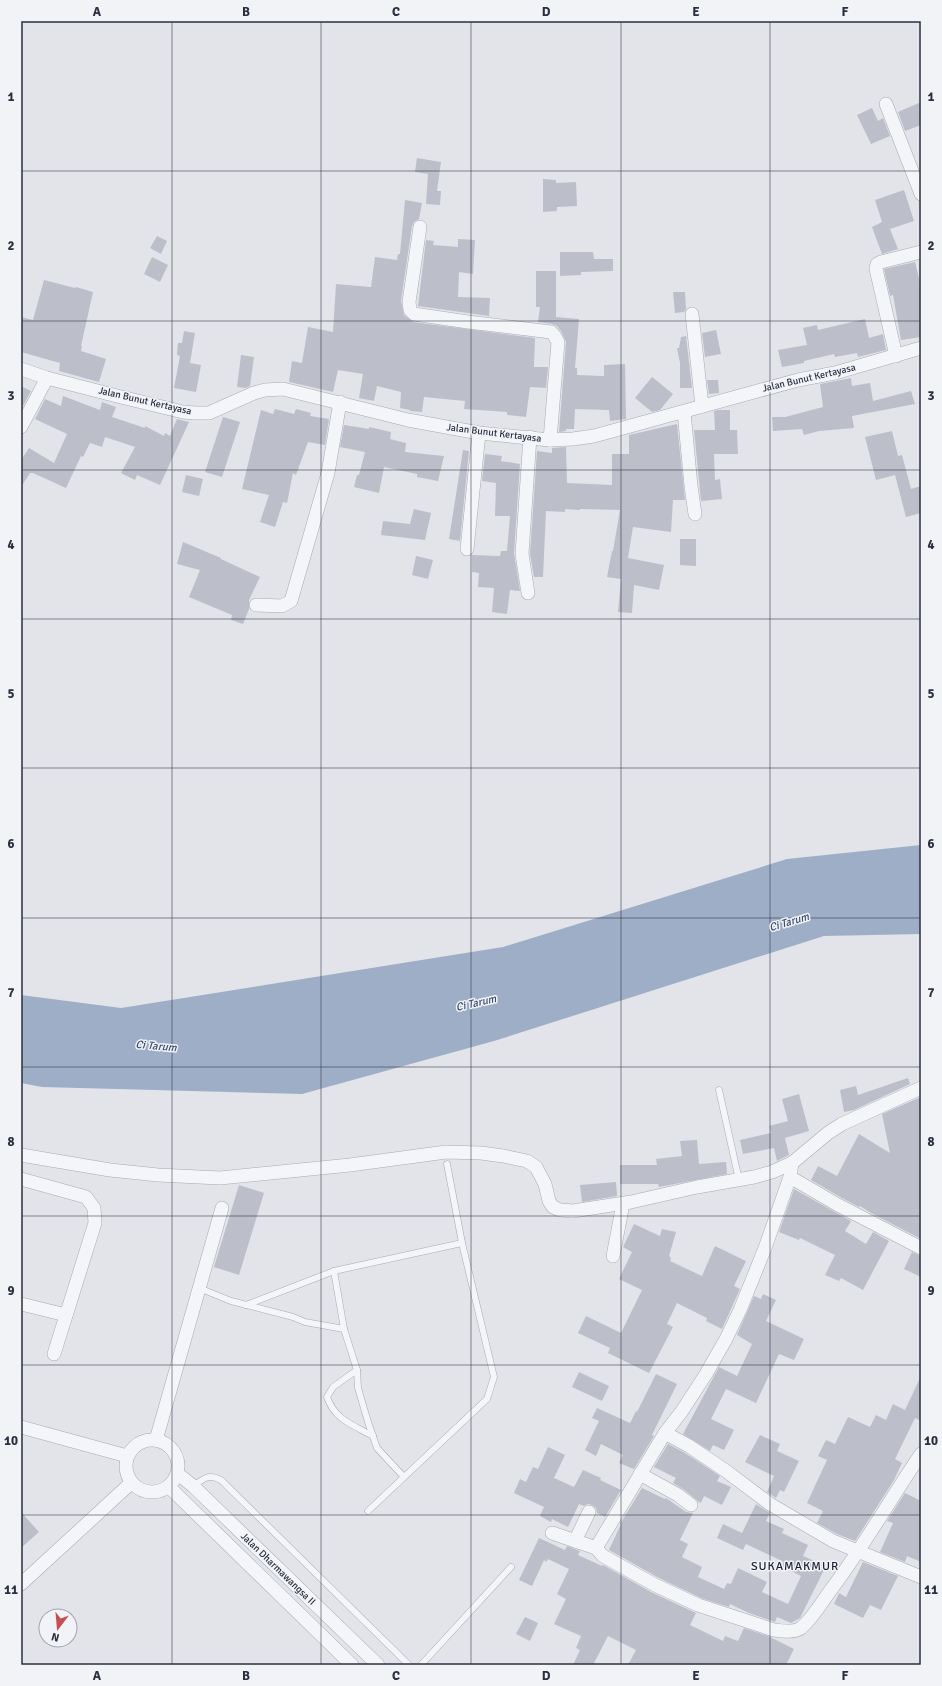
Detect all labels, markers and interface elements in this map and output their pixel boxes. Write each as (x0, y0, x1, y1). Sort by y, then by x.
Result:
text: A (93, 4, 102, 20)
text: B (242, 4, 250, 20)
text: C (392, 4, 400, 20)
text: D (542, 4, 551, 20)
text: E (692, 4, 700, 20)
text: F (842, 4, 849, 20)
text: 1 (7, 89, 15, 105)
text: 1 (927, 89, 935, 105)
text: 2 (7, 238, 15, 254)
text: 2 (927, 238, 935, 254)
street label: Jalan Bunut Kertayasa (761, 361, 857, 395)
street label: Jalan Bunut Kertayasa (97, 384, 193, 418)
text: 3 (7, 388, 15, 404)
text: 3 (927, 388, 935, 404)
street label: Jalan Bunut Kertayasa (446, 421, 542, 445)
text: 4 (7, 537, 15, 553)
text: 4 (927, 537, 935, 553)
text: 5 (7, 686, 15, 702)
text: 5 (927, 686, 935, 702)
text: 6 (7, 836, 15, 852)
text: 6 (927, 836, 935, 852)
water label: Ci Tarum (767, 909, 812, 934)
text: 7 (7, 985, 15, 1001)
text: 7 (927, 985, 935, 1001)
water label: Ci Tarum (455, 992, 499, 1014)
water label: Ci Tarum (135, 1038, 178, 1054)
text: 8 (7, 1134, 15, 1150)
text: 8 (927, 1134, 935, 1150)
text: 9 (7, 1283, 15, 1299)
text: 9 (927, 1283, 935, 1299)
text: 10 (4, 1433, 18, 1449)
text: 10 (924, 1433, 938, 1449)
street label: Jalan Dharmawangsa II (238, 1530, 318, 1608)
district label: SUKAMAKMUR (751, 1559, 839, 1574)
text: 11 (4, 1582, 18, 1598)
text: 11 (924, 1582, 938, 1598)
north arrow (38, 1608, 78, 1648)
text: N (50, 1630, 61, 1644)
text: A (93, 1668, 102, 1684)
text: B (242, 1668, 250, 1684)
text: C (392, 1668, 400, 1684)
text: D (542, 1668, 551, 1684)
text: E (692, 1668, 700, 1684)
text: F (842, 1668, 849, 1684)

